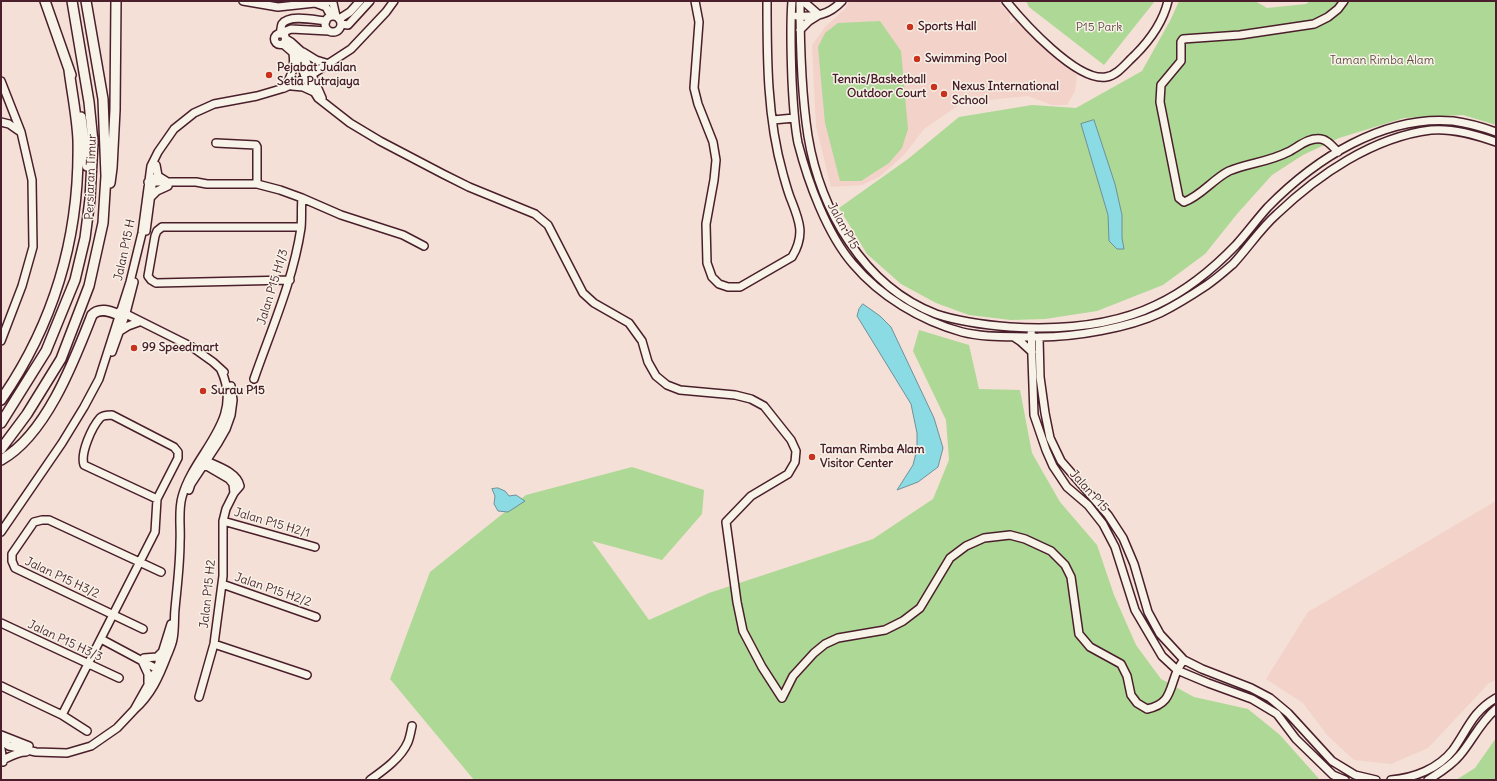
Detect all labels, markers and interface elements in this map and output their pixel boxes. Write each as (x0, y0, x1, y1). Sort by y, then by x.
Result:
place label: Sports Hall (918, 20, 976, 34)
park label: P15 Park (1076, 21, 1122, 35)
marker: Sports Hall (905, 22, 915, 32)
place label: Swimming Pool (925, 52, 1007, 66)
marker: Swimming Pool (912, 54, 922, 64)
park label: Taman Rimba Alam (1330, 54, 1434, 68)
place label: Pejabat Jualan Setia Putrajaya (277, 61, 360, 89)
marker: Pejabat Jualan Setia Putrajaya (264, 70, 274, 80)
place label: Tennis/Basketball Outdoor Court (832, 73, 926, 101)
place label: Nexus International School (952, 80, 1059, 108)
marker: Tennis/Basketball Outdoor Court (929, 82, 939, 92)
marker: Nexus International School (939, 89, 949, 99)
street label: Persiaran Timur (82, 134, 100, 220)
street label: Jalan P15 (824, 200, 862, 252)
street label: Jalan P15 H (111, 218, 139, 282)
street label: Jalan P15 H1/3 (255, 247, 291, 327)
place label: 99 Speedmart (142, 341, 218, 355)
marker: 99 Speedmart (129, 343, 139, 353)
place label: Surau P15 (211, 384, 265, 398)
marker: Surau P15 (198, 386, 208, 396)
place label: Taman Rimba Alam Visitor Center (820, 443, 924, 471)
marker: Taman Rimba Alam Visitor Center (807, 452, 817, 462)
street label: Jalan P15 (1067, 467, 1111, 515)
street label: Jalan P15 H2/1 (232, 505, 312, 541)
street label: Jalan P15 H3/2 (23, 554, 101, 602)
street label: Jalan P15 H2 (197, 559, 219, 629)
street label: Jalan P15 H2/2 (233, 570, 313, 610)
street label: Jalan P15 H3/3 (25, 617, 105, 665)

